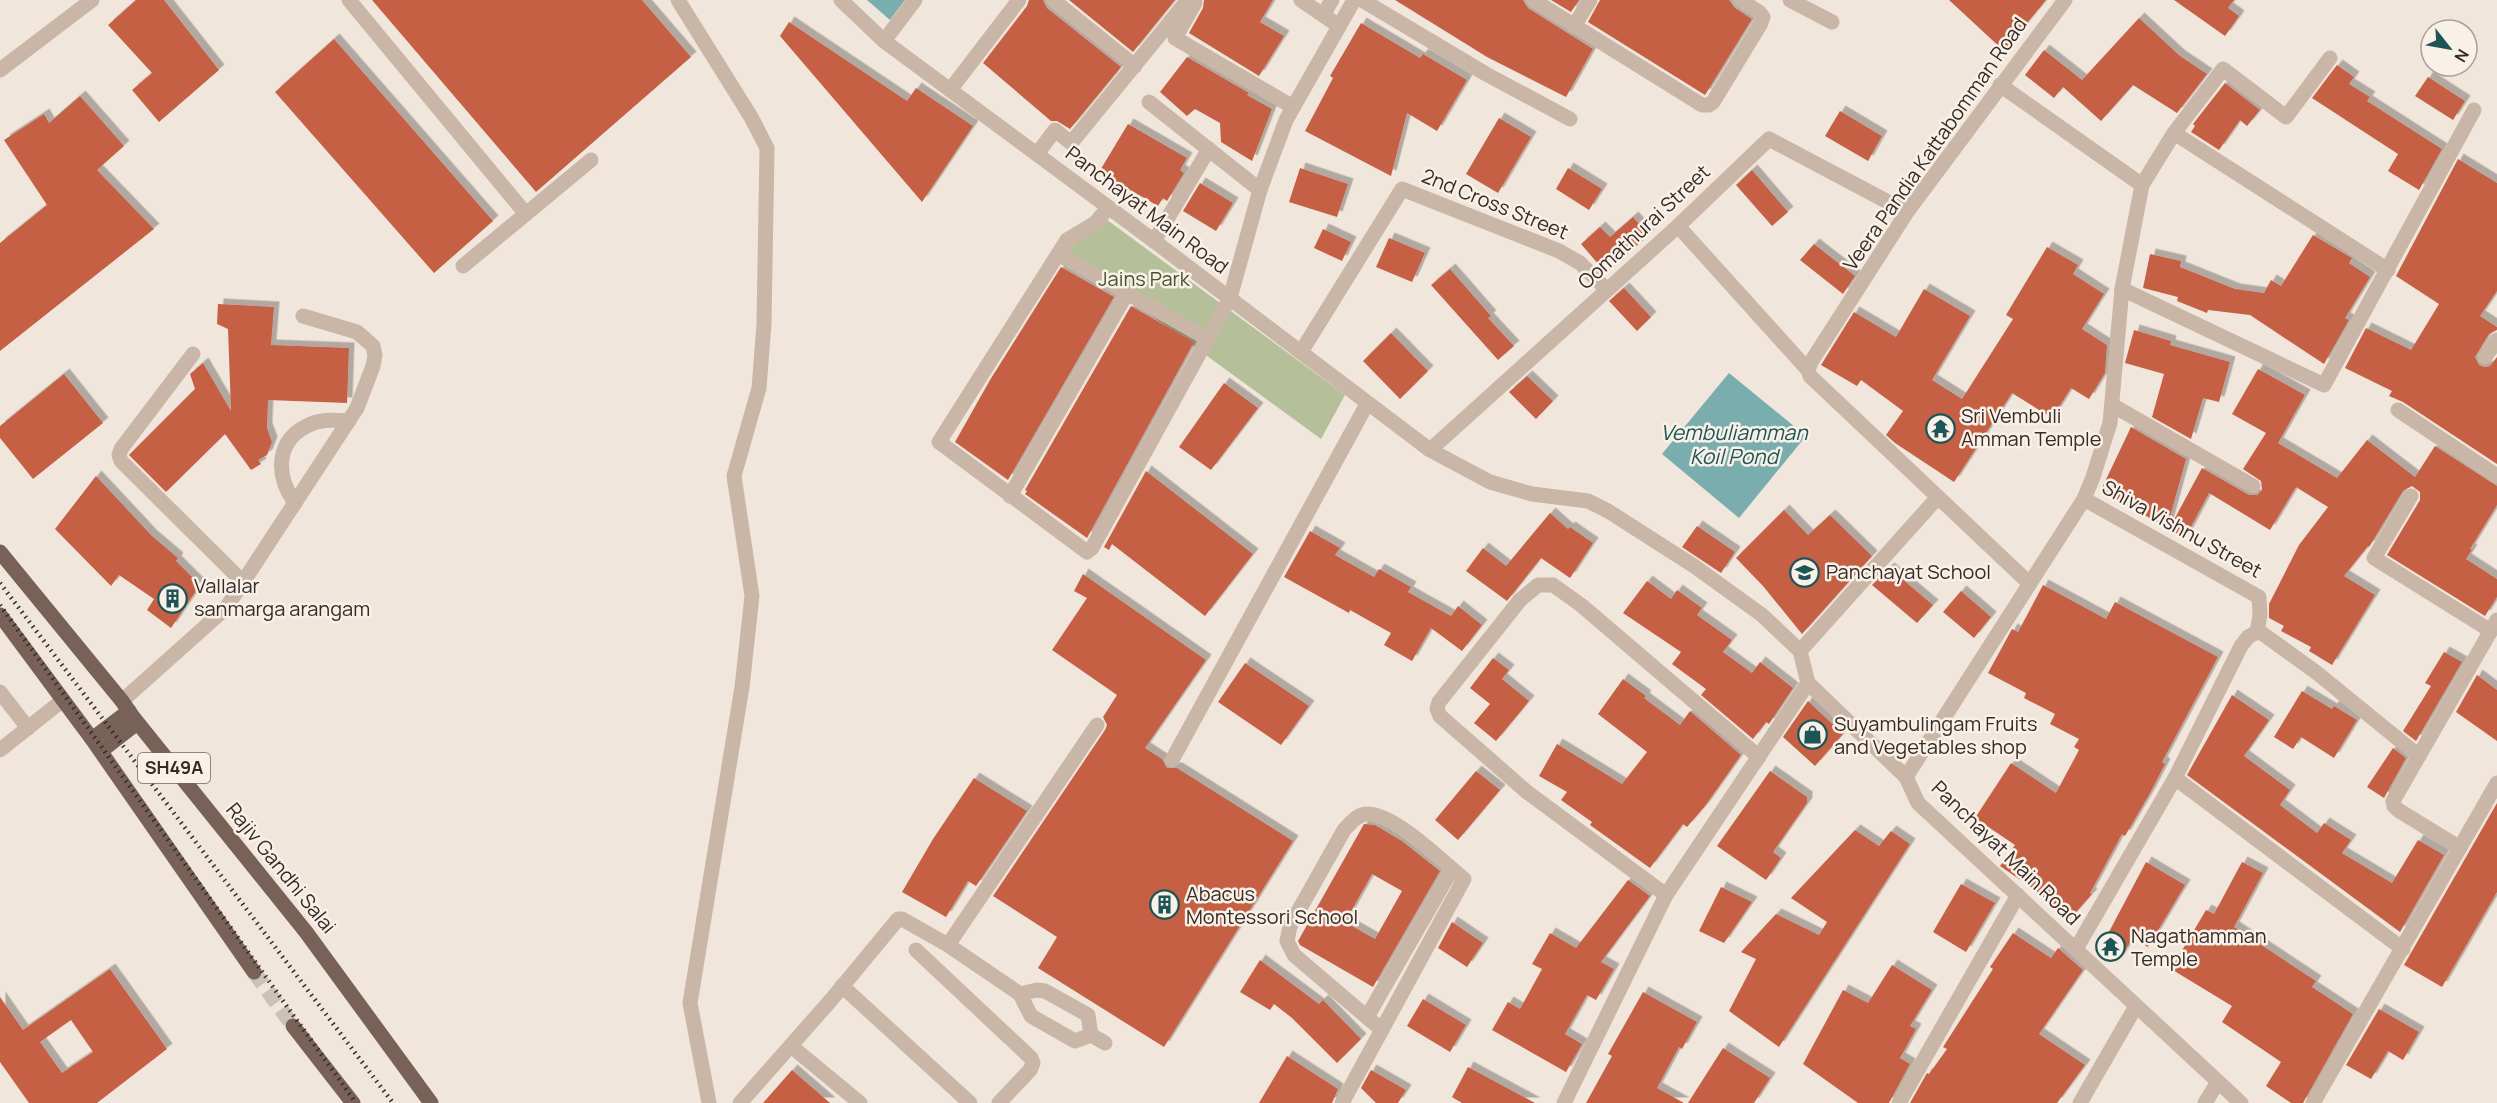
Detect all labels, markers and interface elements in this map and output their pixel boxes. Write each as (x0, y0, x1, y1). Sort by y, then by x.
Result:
street label: Veera Pandia Kattabomman Road (1837, 12, 2033, 276)
north arrow (2419, 18, 2479, 78)
text: N (2449, 45, 2474, 66)
street label: Panchayat Main Road (1060, 139, 1234, 280)
street label: Oomathurai Street (1572, 158, 1716, 295)
street label: 2nd Cross Street (1418, 162, 1572, 245)
park label: Jains Park (1098, 265, 1191, 292)
place label: Sri Vembuli Amman Temple (1961, 402, 2101, 452)
temple icon: Sri Vembuli Amman Temple (1924, 412, 1956, 444)
water label: Vembuliamman Koil Pond (1660, 418, 1809, 470)
street label: Shiva Vishnu Street (2098, 473, 2267, 584)
school or university icon: Panchayat School (1789, 556, 1821, 588)
place label: Panchayat School (1826, 558, 1991, 585)
place label: Vallalar sanmarga arangam (194, 572, 370, 622)
building icon: Vallalar sanmarga arangam (157, 582, 189, 614)
place label: Suyambulingam Fruits and Vegetables shop (1834, 710, 2038, 760)
shop icon: Suyambulingam Fruits and Vegetables shop (1797, 719, 1829, 751)
road number: SH49A (138, 753, 210, 783)
street label: Panchayat Main Road (1926, 774, 2087, 931)
street label: Rajiv Gandhi Salai (220, 797, 343, 939)
place label: Abacus Montessori School (1186, 880, 1358, 930)
building icon: Abacus Montessori School (1149, 889, 1181, 921)
place label: Nagathamman Temple (2131, 922, 2267, 972)
temple icon: Nagathamman Temple (2094, 931, 2126, 963)

